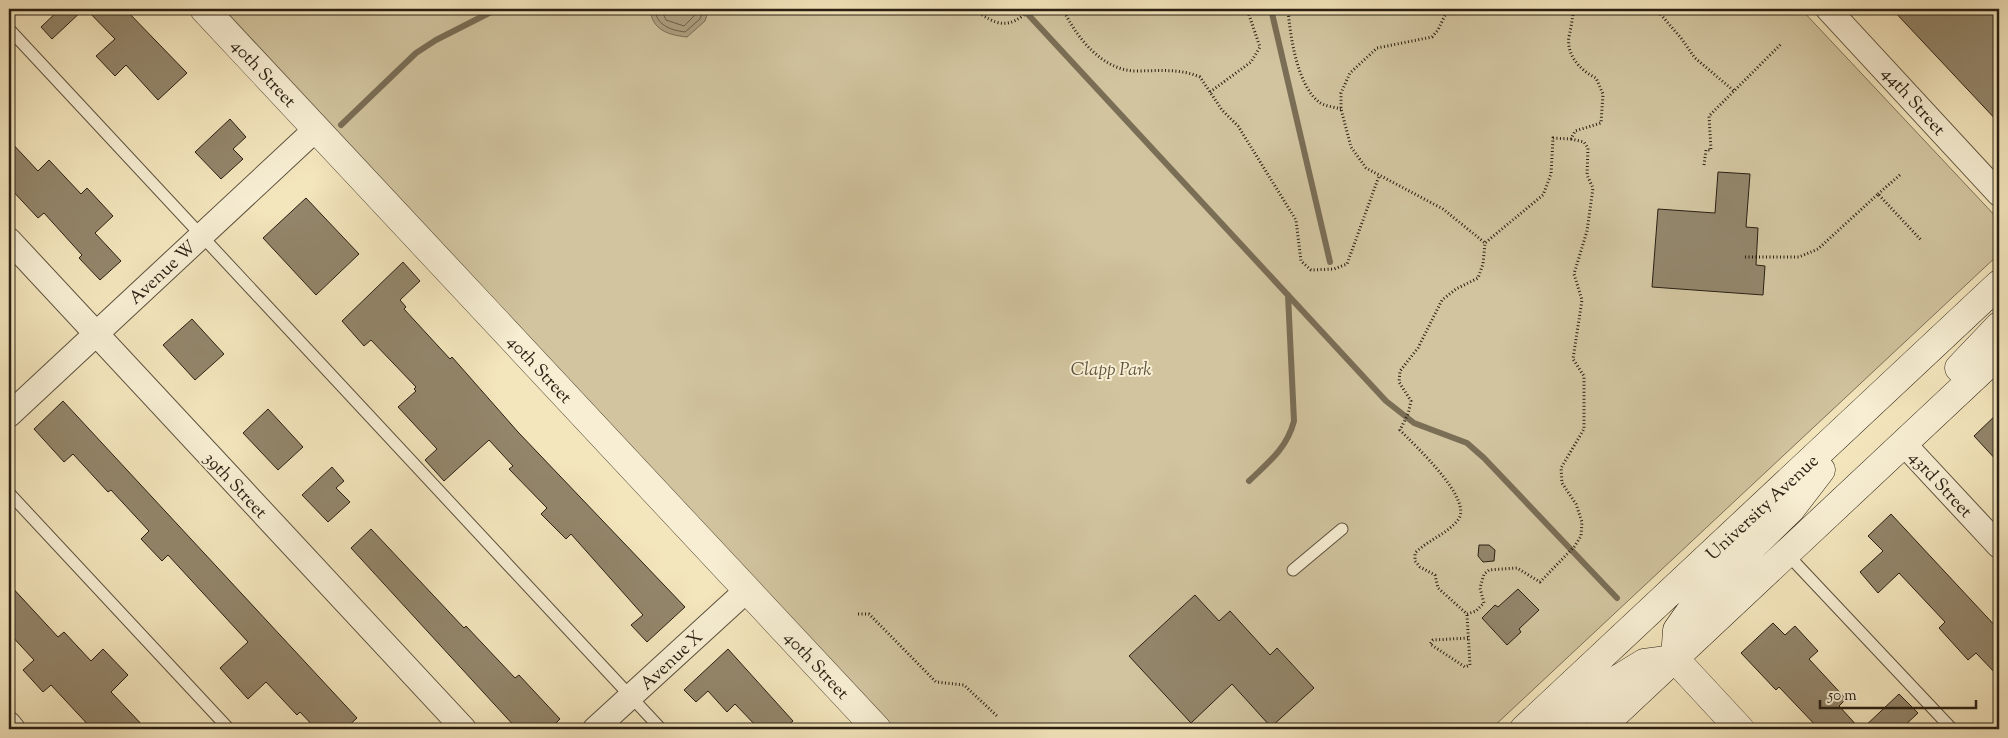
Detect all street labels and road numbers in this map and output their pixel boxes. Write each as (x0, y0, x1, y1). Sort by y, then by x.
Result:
street label: 40th Street (224, 34, 301, 114)
street label: 44th Street (1874, 62, 1951, 143)
street label: Avenue W (124, 235, 203, 312)
street label: 40th Street (500, 330, 577, 410)
street label: 43rd Street (1902, 446, 1977, 525)
street label: 39th Street (197, 447, 272, 526)
street label: University Avenue (1701, 449, 1825, 568)
street label: Avenue X (635, 625, 710, 697)
street label: 40th Street (777, 626, 854, 706)

